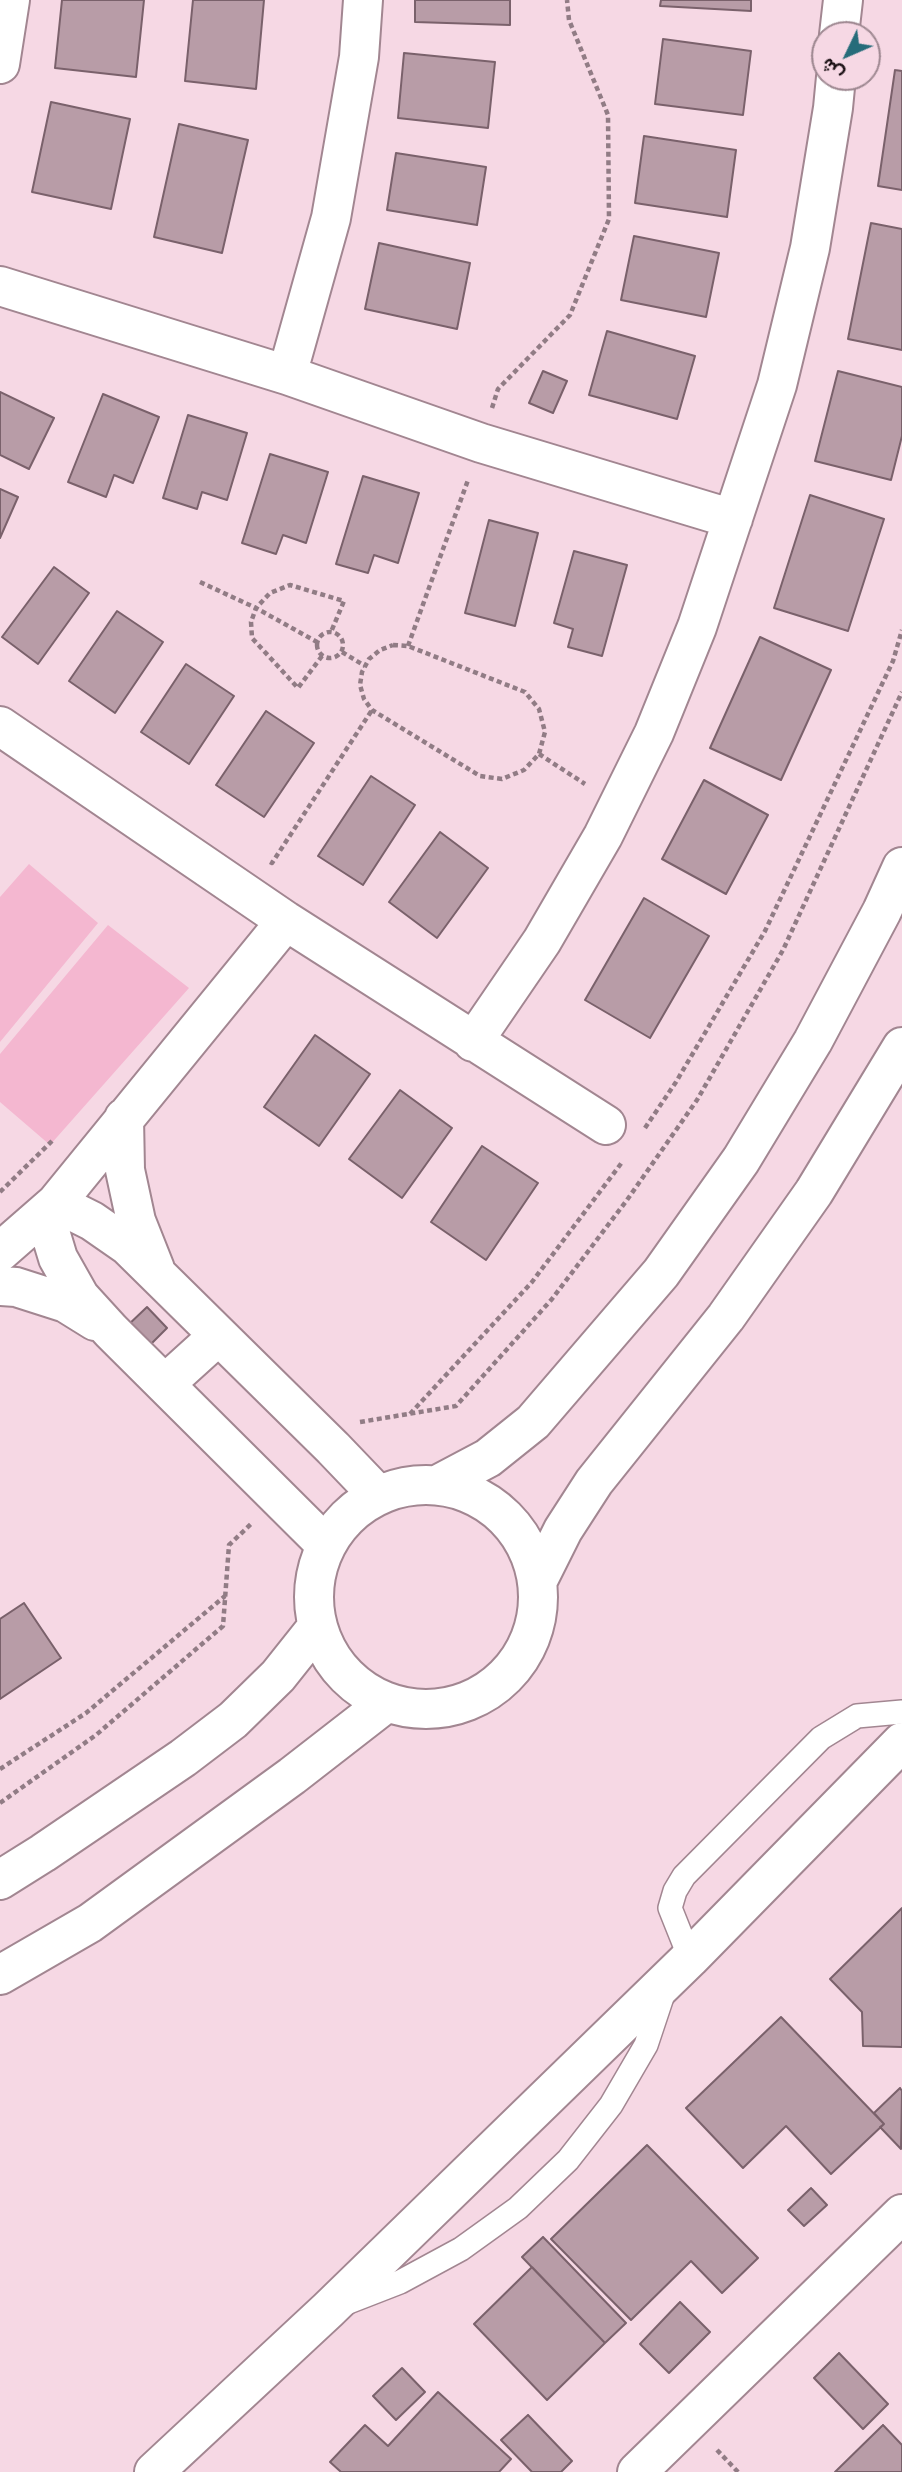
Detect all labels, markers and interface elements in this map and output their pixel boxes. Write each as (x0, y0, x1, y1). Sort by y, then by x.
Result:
north arrow (811, 21, 881, 91)
text: ش (816, 53, 848, 86)

